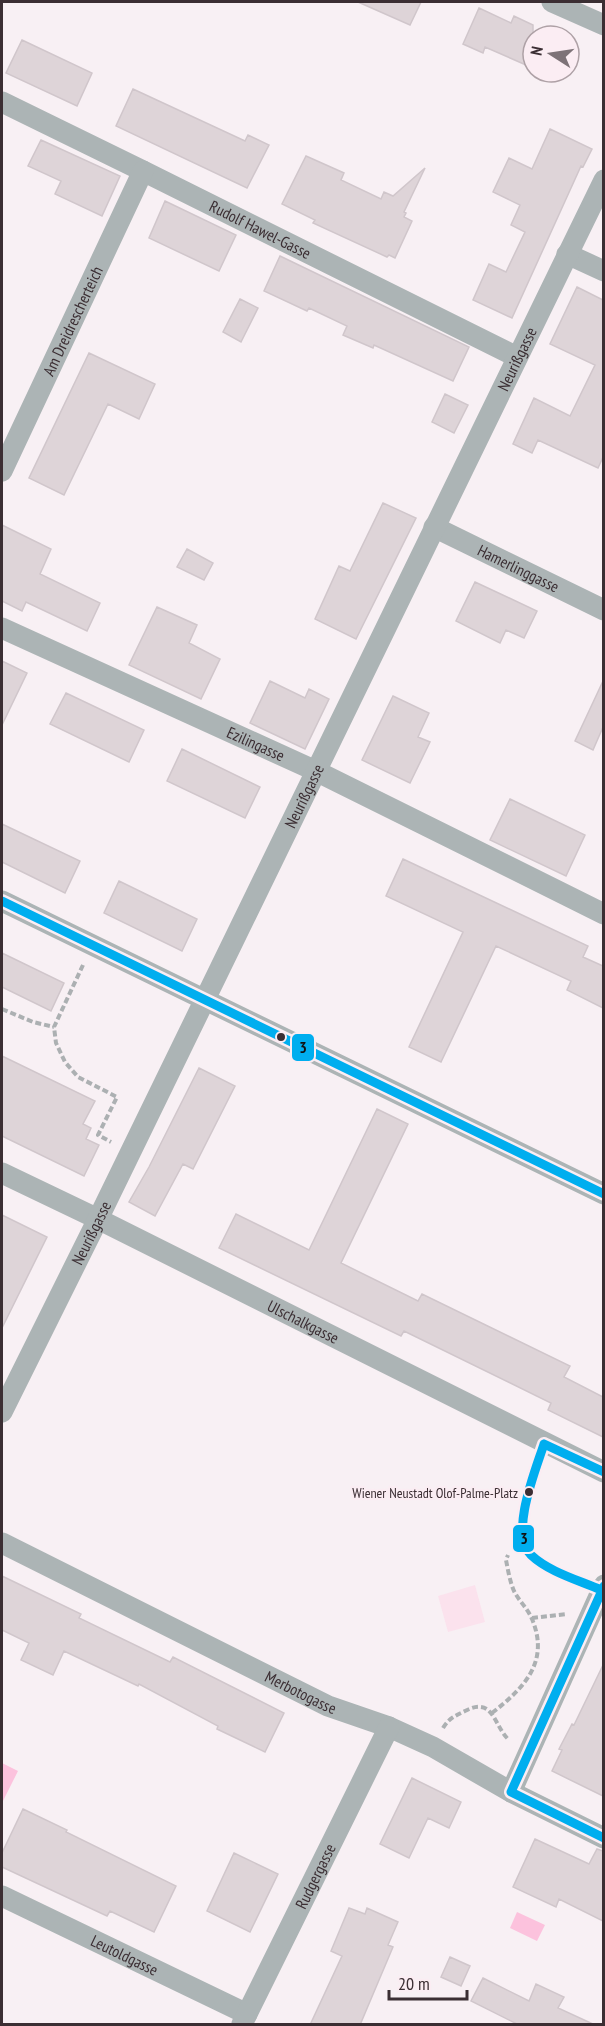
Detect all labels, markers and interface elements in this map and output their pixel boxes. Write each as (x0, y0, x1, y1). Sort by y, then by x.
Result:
north arrow (521, 24, 581, 84)
text: N (526, 45, 547, 57)
street label: Rudolf Hawel-Gasse (206, 196, 314, 263)
street label: Am Dreidrescherteich (38, 263, 107, 379)
street label: Neurißgasse (493, 324, 541, 394)
street label: Hamerlinggasse (474, 540, 563, 597)
street label: Ezilingasse (224, 722, 288, 765)
street label: Neurißgasse (280, 761, 328, 831)
unlabelled marker (275, 1031, 287, 1043)
line badge: 3 (291, 1033, 315, 1062)
text: 3 (299, 1037, 307, 1057)
street label: Neurißgasse (67, 1198, 115, 1268)
street label: Ulschalkgasse (264, 1295, 342, 1348)
place label: Wiener Neustadt Olof-Palme-Platz (352, 1484, 518, 1502)
marker: Wiener Neustadt Olof-Palme-Platz (523, 1486, 535, 1498)
line badge: 3 (512, 1524, 535, 1553)
text: 3 (520, 1528, 528, 1548)
street label: Merbotogasse (262, 1666, 339, 1718)
street label: Rudgergasse (291, 1840, 340, 1912)
street label: Leutoldgasse (88, 1930, 161, 1980)
scale bar (389, 1963, 467, 2001)
text: 20 m (398, 1972, 430, 1995)

